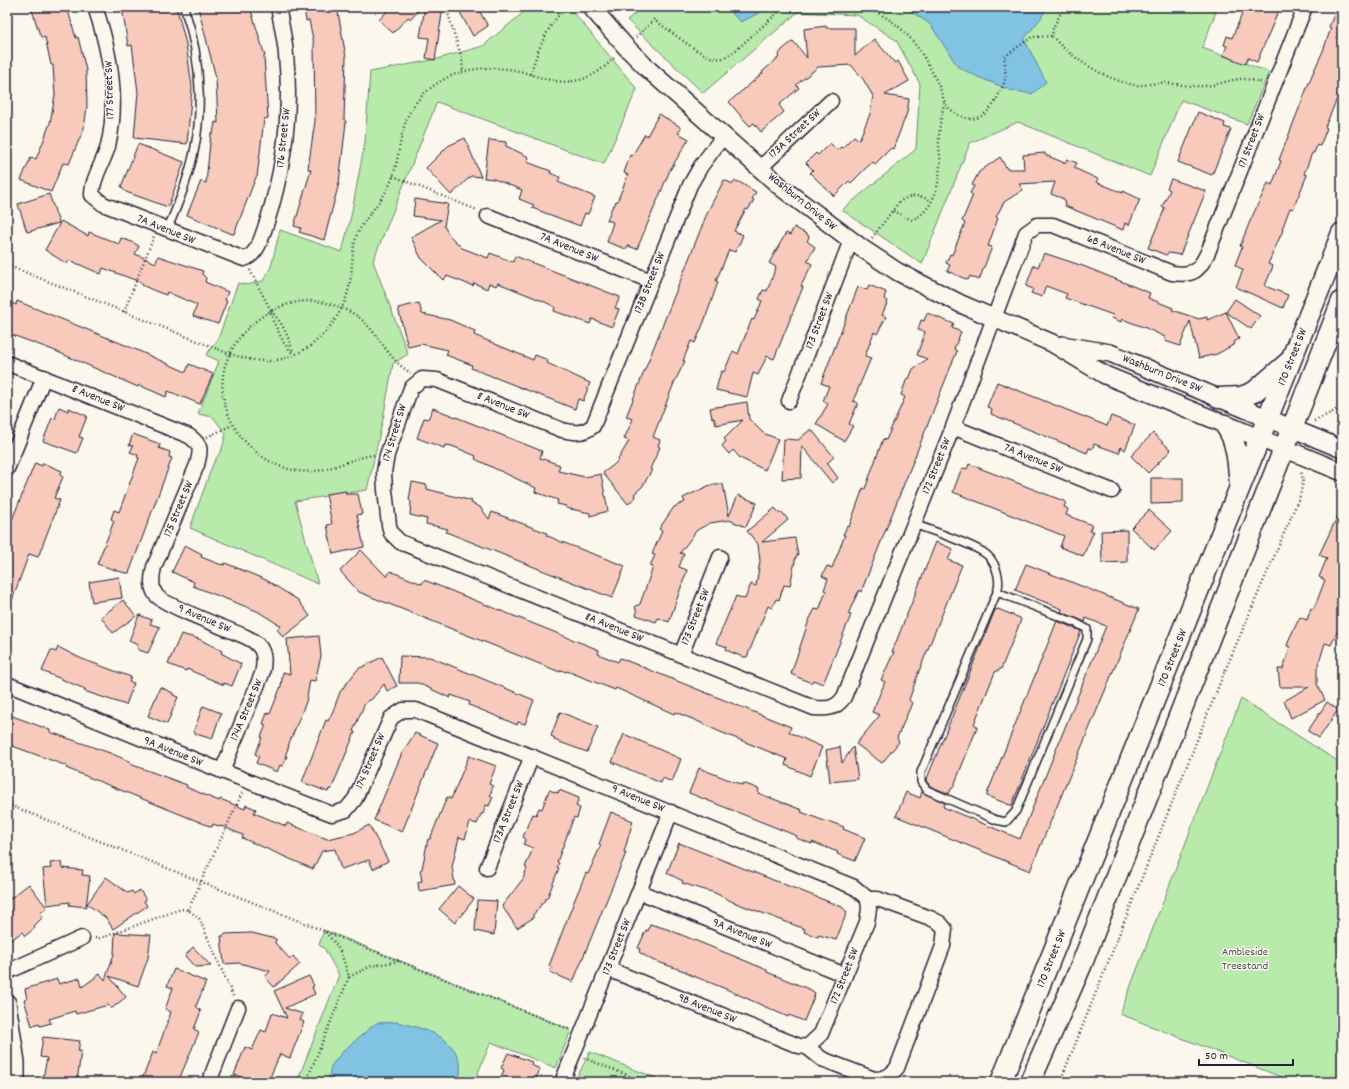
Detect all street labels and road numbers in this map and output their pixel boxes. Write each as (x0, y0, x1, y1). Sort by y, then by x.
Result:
street label: 177 Street SW (100, 60, 120, 120)
street label: 173A Street SW (765, 105, 825, 163)
street label: 176 Street SW (272, 107, 296, 169)
street label: 171 Street SW (1234, 111, 1270, 171)
street label: Washburn Drive SW (764, 169, 840, 235)
street label: 7A Avenue SW (134, 211, 198, 249)
street label: 7A Avenue SW (537, 229, 601, 267)
street label: 6B Avenue SW (1084, 230, 1148, 270)
street label: 173B Street SW (630, 250, 670, 316)
street label: 173 Street SW (801, 290, 839, 352)
street label: 170 Street SW (1274, 326, 1312, 388)
street label: Washburn Drive SW (1120, 350, 1204, 398)
street label: 8 Avenue SW (69, 381, 127, 417)
street label: 8 Avenue SW (474, 388, 532, 424)
street label: 174 Street SW (378, 402, 412, 464)
street label: 172 Street SW (918, 435, 956, 497)
street label: 7A Avenue SW (1001, 440, 1065, 478)
street label: 175 Street SW (160, 478, 199, 540)
street label: 173 Street SW (677, 586, 715, 648)
street label: 9 Avenue SW (175, 600, 233, 638)
street label: 8A Avenue SW (582, 609, 646, 648)
street label: 170 Street SW (1154, 627, 1192, 689)
street label: 174A Street SW (226, 676, 268, 744)
street label: 174 Street SW (352, 730, 390, 791)
street label: 9A Avenue SW (141, 732, 205, 772)
street label: 173A Street SW (489, 778, 529, 846)
street label: 9 Avenue SW (609, 781, 667, 817)
street label: 9A Avenue SW (710, 914, 774, 954)
street label: 173 Street SW (598, 916, 636, 978)
street label: 170 Street SW (1033, 928, 1071, 990)
street label: 172 Street SW (826, 945, 864, 1007)
street label: 9B Avenue SW (675, 990, 739, 1028)

